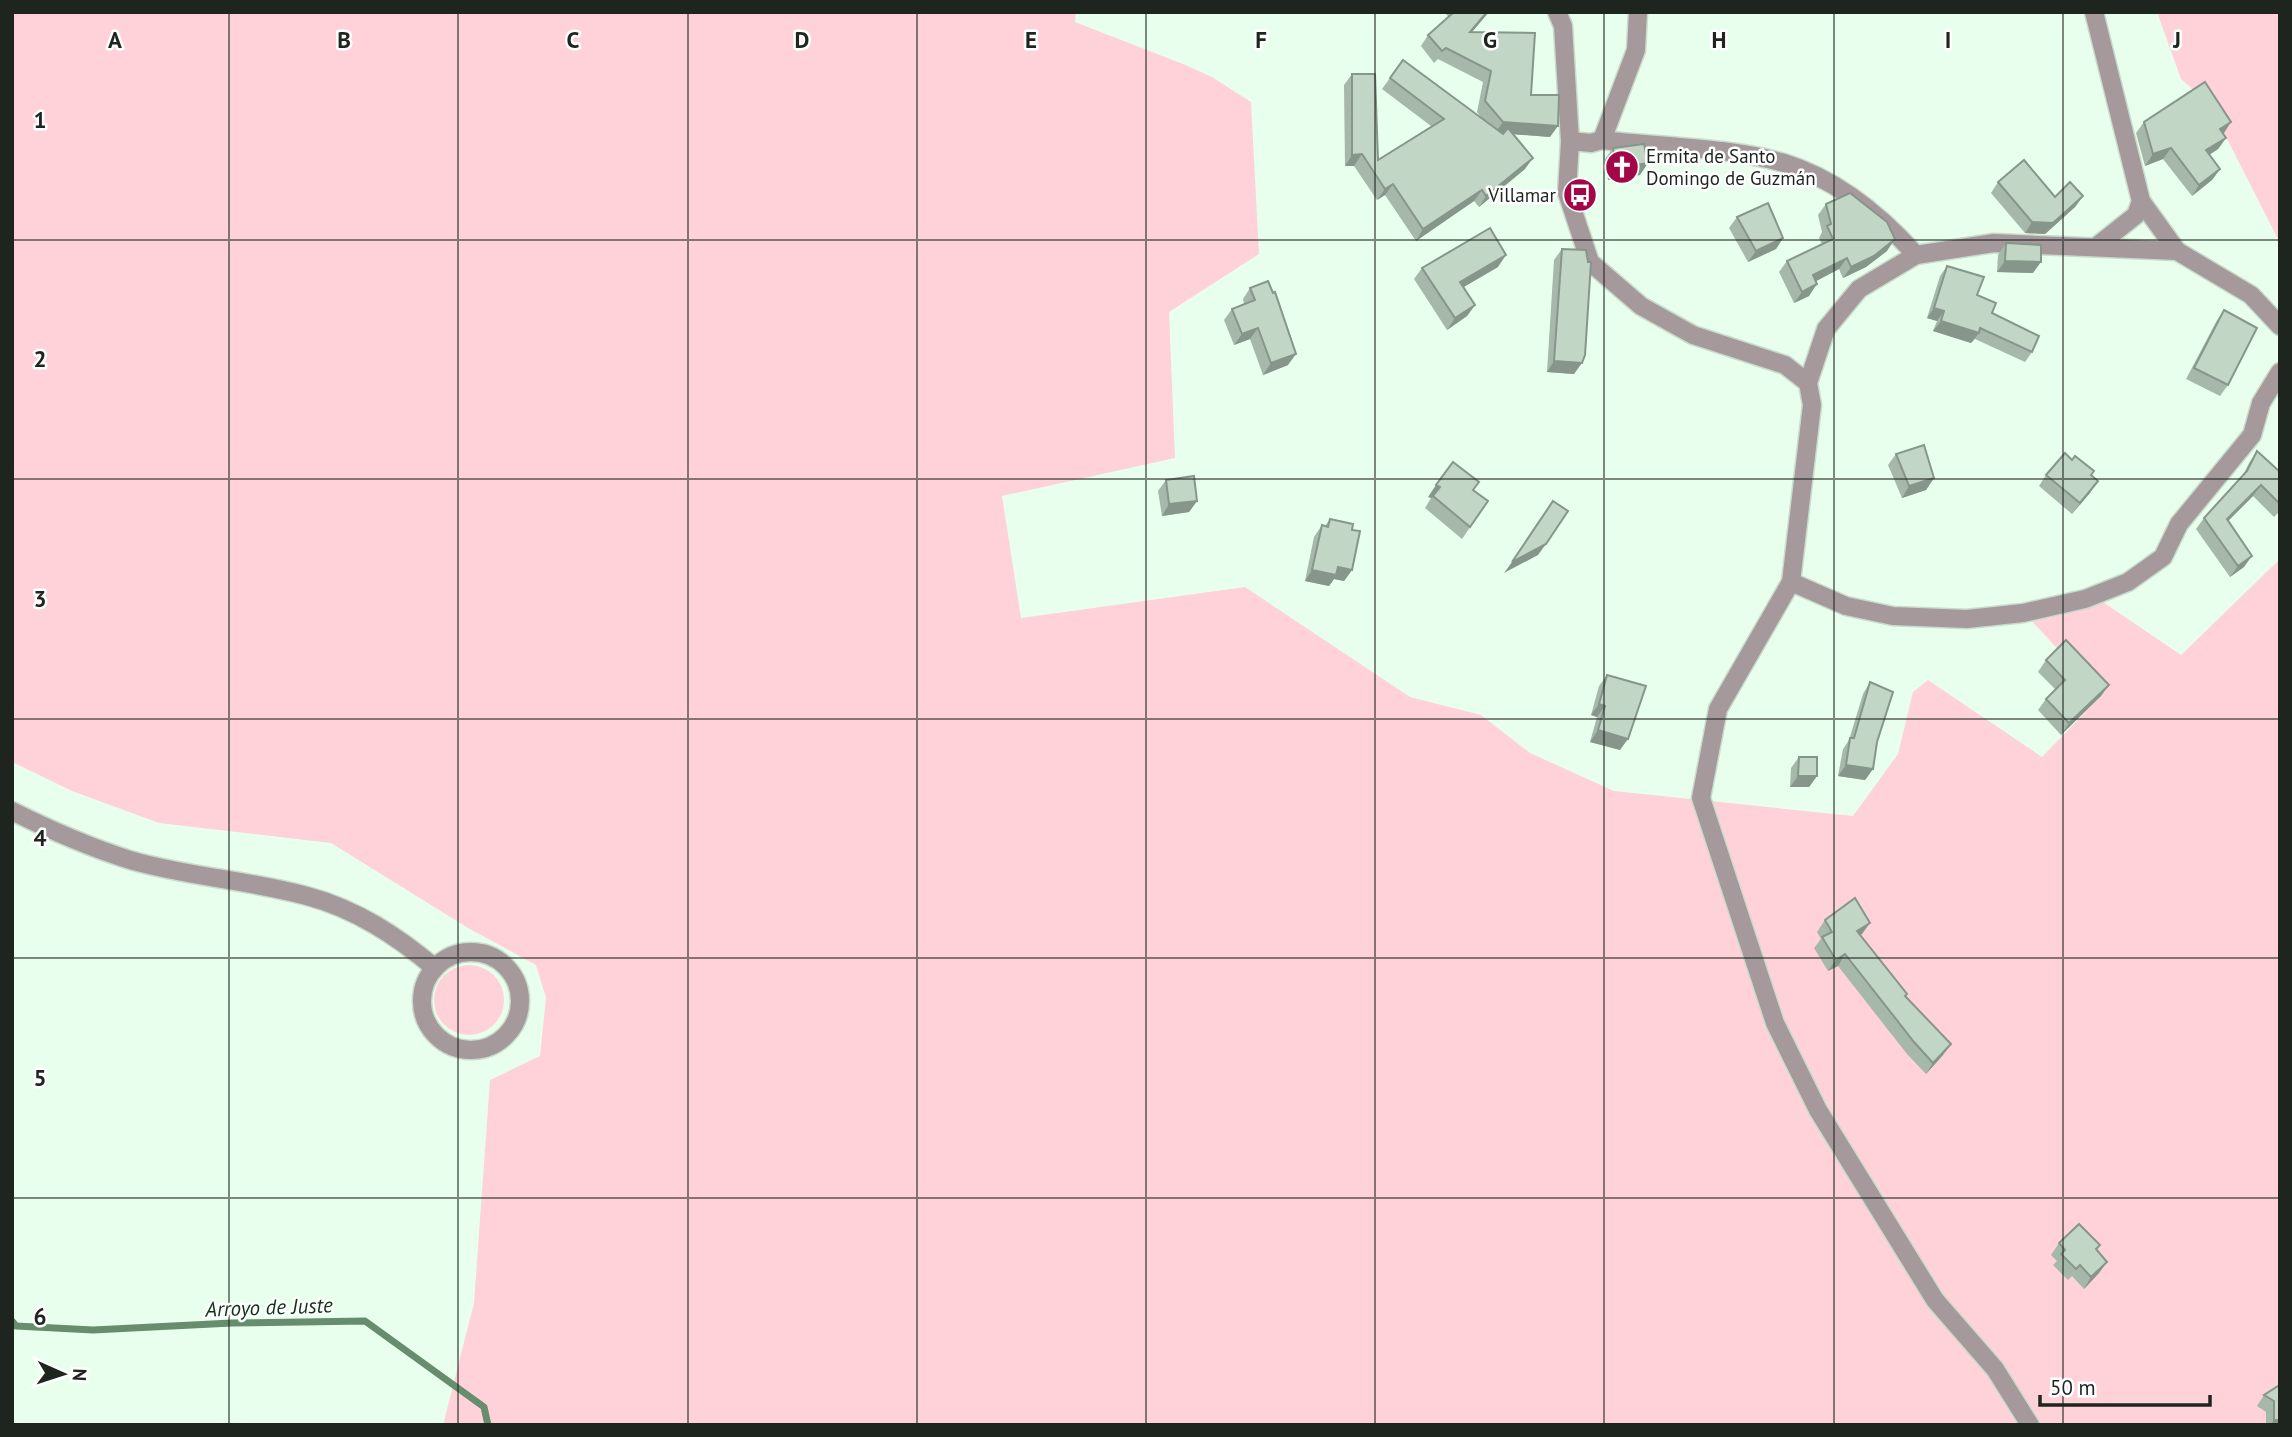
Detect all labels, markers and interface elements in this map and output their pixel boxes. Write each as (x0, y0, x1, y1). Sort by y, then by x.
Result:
text: A (108, 25, 122, 54)
text: B (337, 25, 351, 54)
text: C (567, 25, 580, 54)
text: D (795, 25, 809, 54)
text: E (1025, 25, 1037, 54)
text: F (1255, 25, 1267, 54)
text: G (1483, 25, 1497, 54)
text: H (1712, 25, 1726, 54)
text: I (1945, 25, 1951, 54)
text: J (2172, 25, 2181, 54)
text: 1 (33, 105, 47, 134)
place label: Ermita de Santo Domingo de Guzmán (1646, 144, 1816, 190)
church icon: Ermita de Santo Domingo de Guzmán (1603, 148, 1641, 186)
bus stop icon: Villamar (1561, 176, 1599, 214)
place label: Villamar (1487, 183, 1557, 207)
text: 2 (33, 344, 47, 373)
text: 3 (33, 584, 47, 613)
text: 4 (33, 823, 47, 852)
text: 5 (33, 1063, 47, 1092)
water label: Arroyo de Juste (204, 1291, 334, 1323)
text: 6 (33, 1302, 47, 1331)
north arrow (28, 1339, 98, 1409)
scale bar (2040, 1364, 2210, 1408)
text: N (68, 1368, 92, 1382)
text: 50 m (2050, 1374, 2096, 1401)

